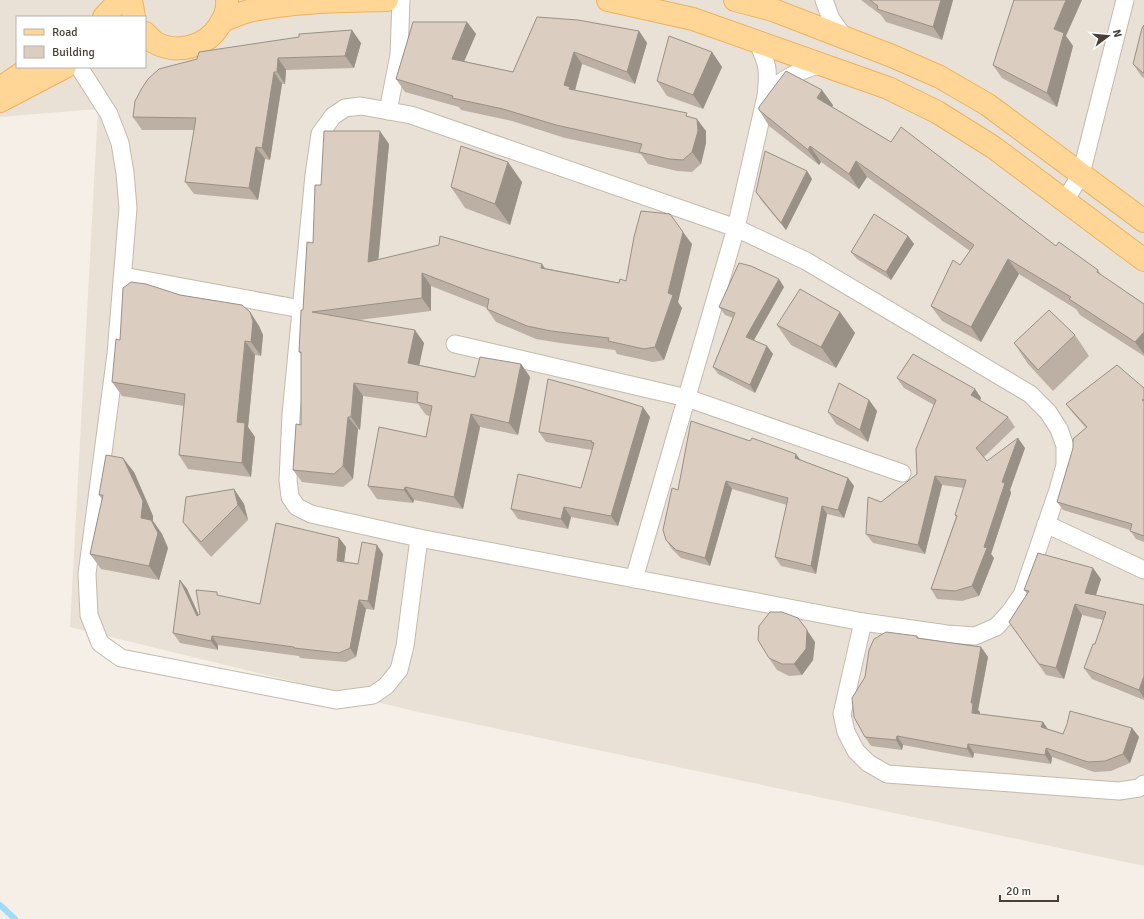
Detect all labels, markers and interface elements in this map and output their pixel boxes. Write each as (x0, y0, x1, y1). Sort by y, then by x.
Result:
legend (16, 16, 146, 68)
north arrow (1088, 16, 1128, 56)
text: Road (52, 25, 78, 40)
text: N (1110, 28, 1124, 39)
text: Building (52, 45, 95, 60)
scale bar (1000, 877, 1058, 903)
text: 20 m (1006, 884, 1031, 899)

